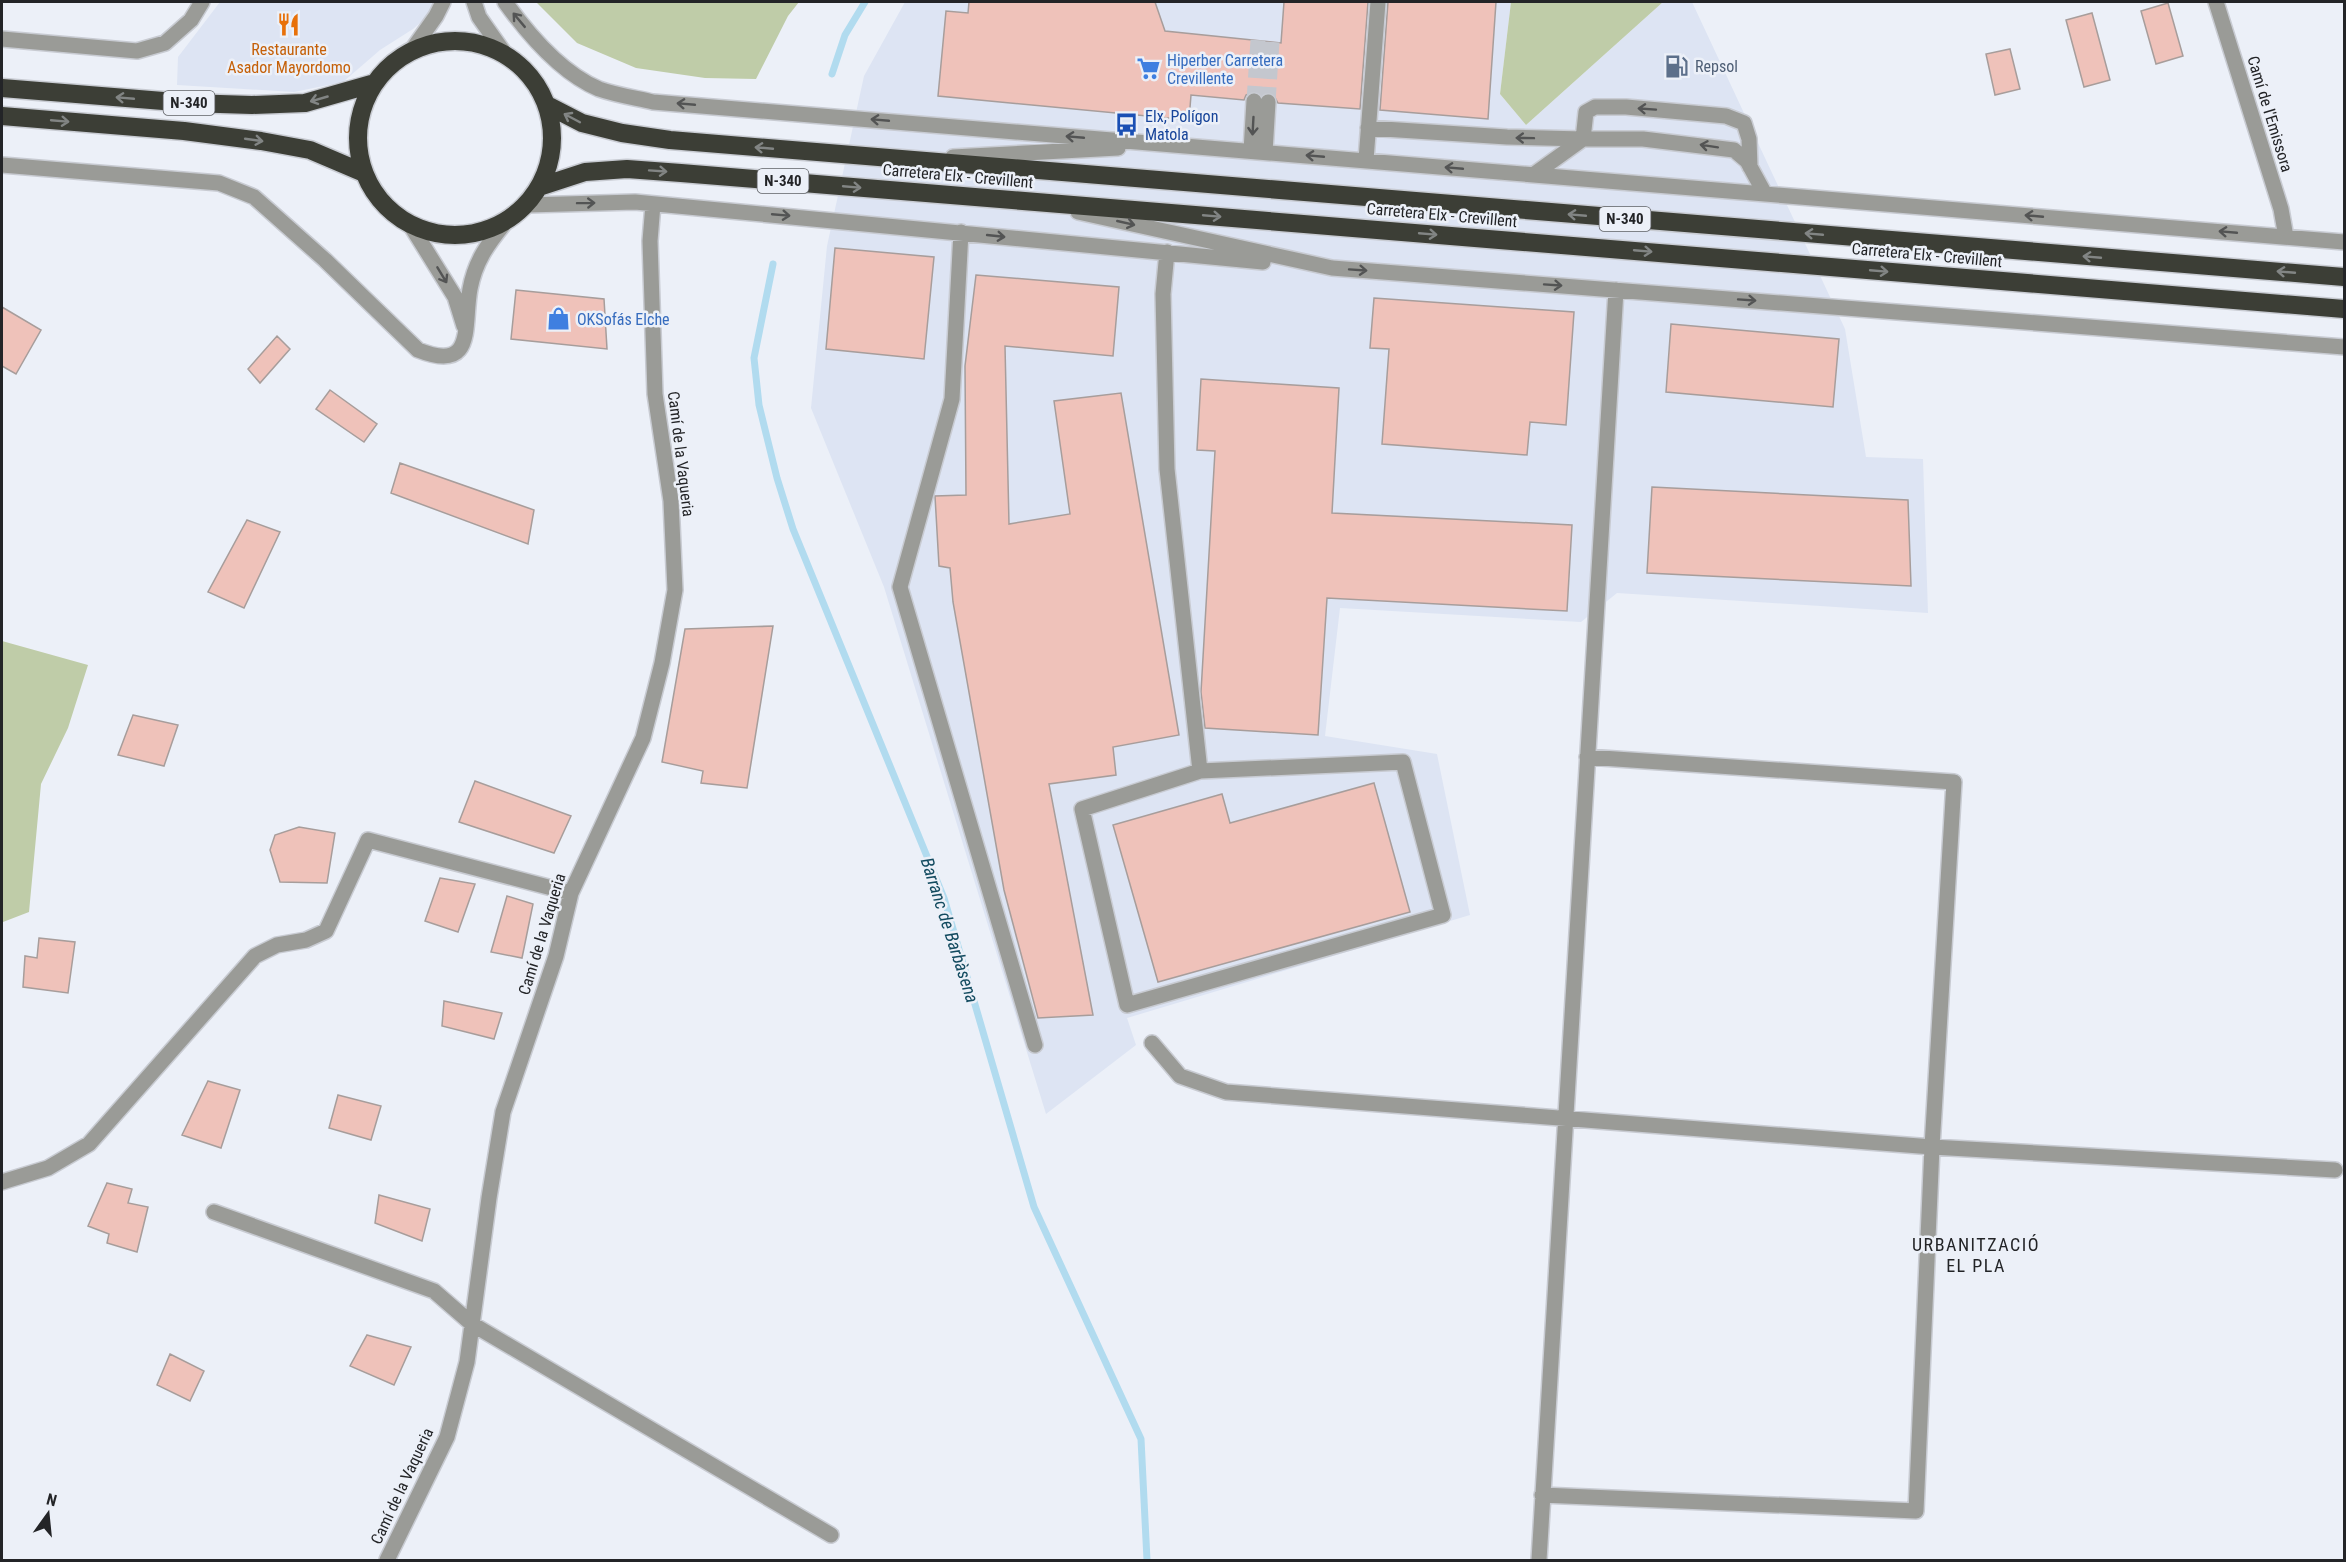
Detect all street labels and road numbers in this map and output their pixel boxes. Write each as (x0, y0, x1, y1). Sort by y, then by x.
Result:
street label: Camí de l'Emissora (2243, 54, 2297, 174)
road number: N-340 (164, 91, 214, 115)
street label: Carretera Elx - Crevillent (882, 160, 1034, 192)
road number: N-340 (758, 169, 808, 193)
street label: Carretera Elx - Crevillent (1366, 199, 1518, 231)
road number: N-340 (1600, 207, 1650, 231)
street label: Carretera Elx - Crevillent (1851, 239, 2003, 271)
street label: Camí de la Vaqueria (664, 390, 698, 518)
street label: Camí de la Vaqueria (514, 871, 570, 997)
street label: Camí de la Vaqueria (367, 1425, 437, 1547)

